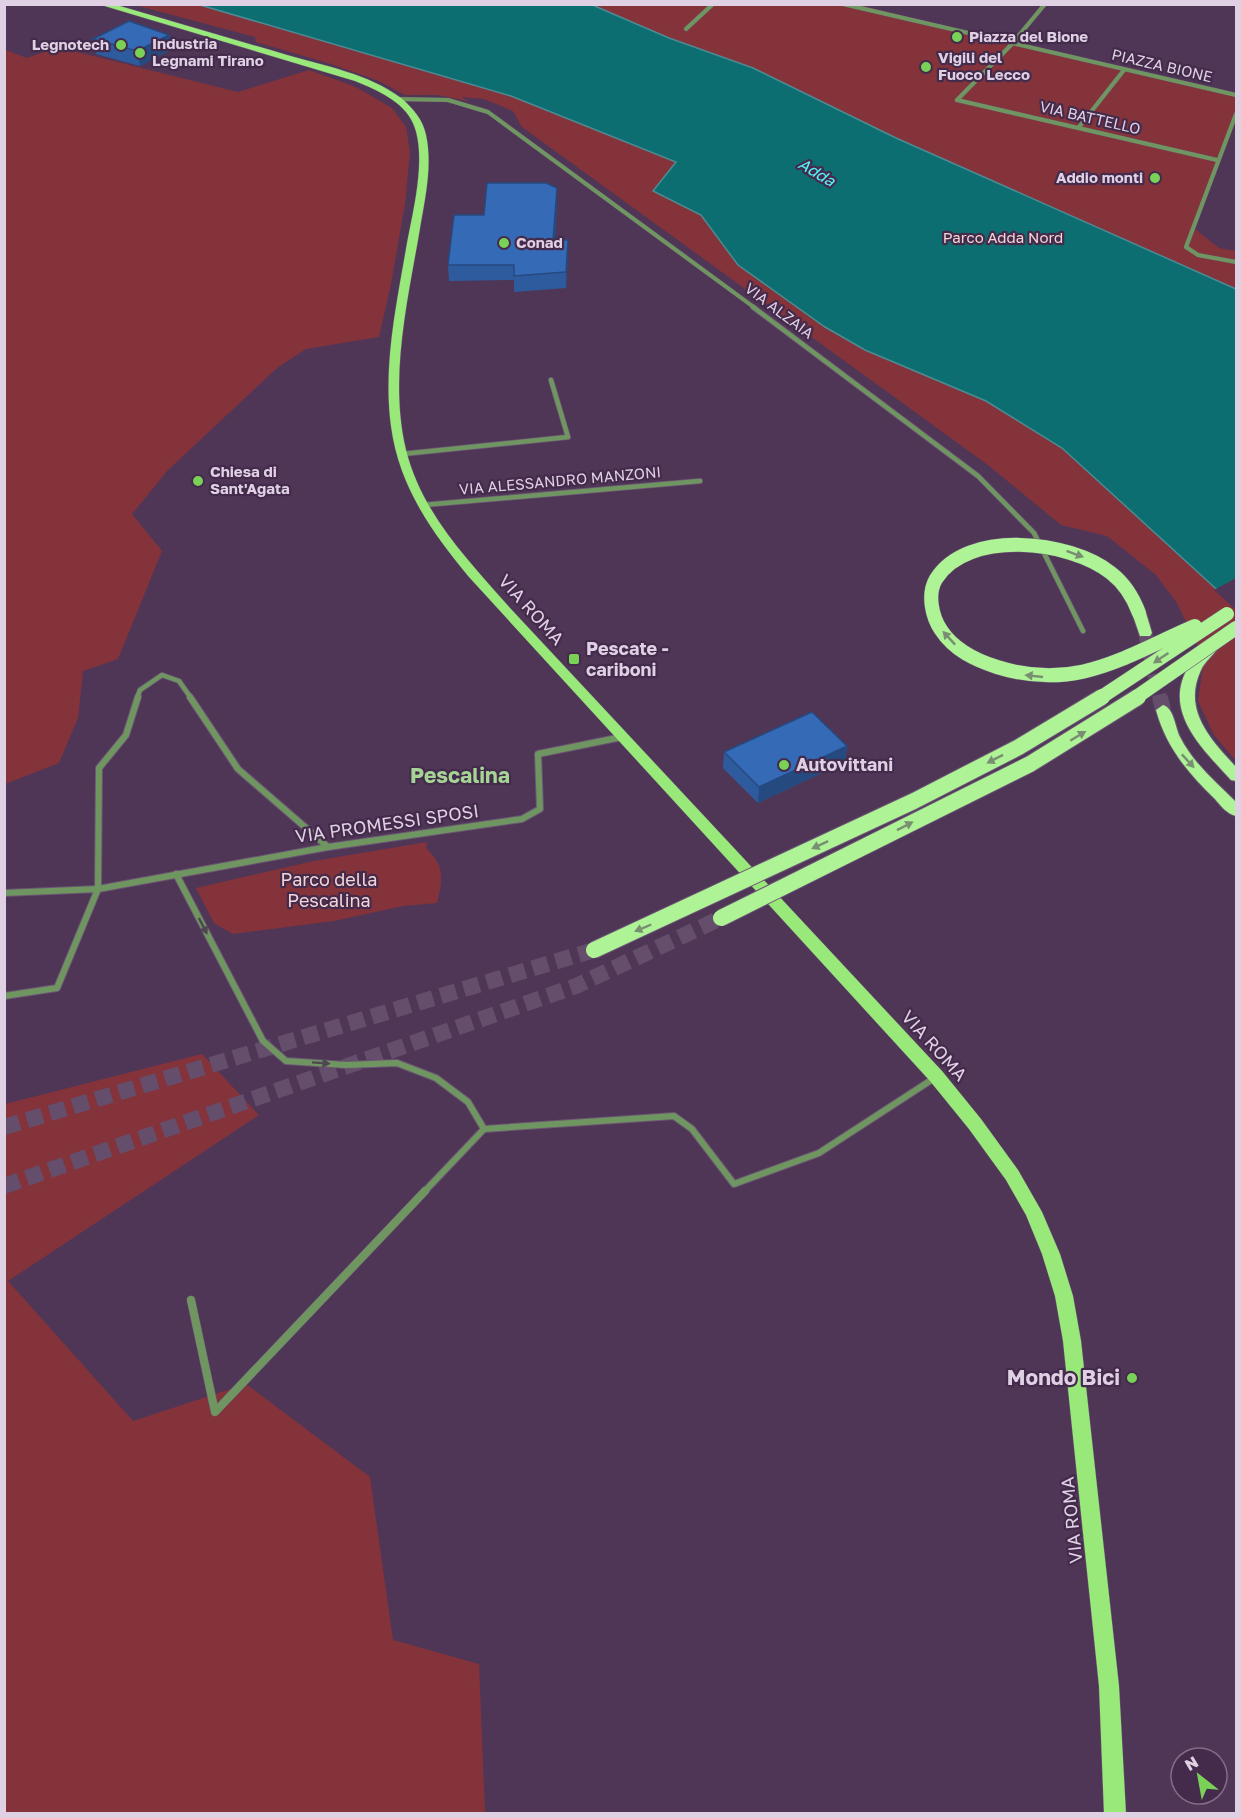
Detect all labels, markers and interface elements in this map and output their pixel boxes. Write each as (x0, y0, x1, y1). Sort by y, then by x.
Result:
place label: Piazza del Bione (969, 27, 1088, 45)
marker: Piazza del Bione (950, 30, 964, 44)
place label: Industria Legnami Tirano (152, 34, 264, 69)
place label: Legnotech (32, 35, 109, 53)
marker: Legnotech (114, 38, 128, 52)
street label: PIAZZA BIONE (1110, 45, 1214, 85)
marker: Industria Legnami Tirano (133, 46, 147, 60)
place label: Vigili del Fuoco Lecco (938, 48, 1030, 83)
marker: Vigili del Fuoco Lecco (919, 60, 933, 74)
street label: VIA BATTELLO (1038, 97, 1142, 137)
water label: Adda (795, 153, 840, 191)
place label: Addio monti (1056, 168, 1143, 186)
marker: Addio monti (1148, 171, 1162, 185)
park label: Parco Adda Nord (943, 228, 1063, 246)
place label: Conad (516, 233, 563, 251)
marker: Conad (497, 236, 511, 250)
street label: VIA ALZAIA (742, 279, 817, 342)
place label: Chiesa di Sant'Agata (210, 462, 290, 497)
street label: VIA ALESSANDRO MANZONI (458, 462, 662, 498)
marker: Chiesa di Sant'Agata (191, 474, 205, 488)
one-way arrow (1066, 549, 1084, 559)
street label: VIA ROMA (494, 570, 569, 649)
one-way arrow (942, 631, 956, 646)
place label: Pescate - cariboni (586, 637, 669, 680)
marker: Pescate - cariboni (567, 652, 581, 666)
one-way arrow (1153, 652, 1169, 663)
one-way arrow (1024, 671, 1043, 681)
one-way arrow (1070, 731, 1086, 742)
place label: Autovittani (796, 753, 893, 775)
one-way arrow (1181, 753, 1194, 768)
one-way arrow (986, 755, 1003, 764)
marker: Autovittani (777, 758, 791, 772)
district label: Pescalina (410, 762, 510, 788)
street label: VIA PROMESSI SPOSI (294, 799, 480, 847)
one-way arrow (897, 822, 914, 831)
one-way arrow (811, 841, 828, 850)
park label: Parco della Pescalina (281, 868, 377, 911)
one-way arrow (198, 918, 208, 935)
one-way arrow (635, 924, 652, 933)
street label: VIA ROMA (897, 1006, 972, 1085)
one-way arrow (312, 1058, 331, 1068)
place label: Mondo Bici (1007, 1364, 1120, 1390)
marker: Mondo Bici (1125, 1371, 1139, 1385)
street label: VIA ROMA (1055, 1476, 1087, 1565)
north arrow (1169, 1746, 1229, 1806)
text: N (1181, 1751, 1202, 1775)

